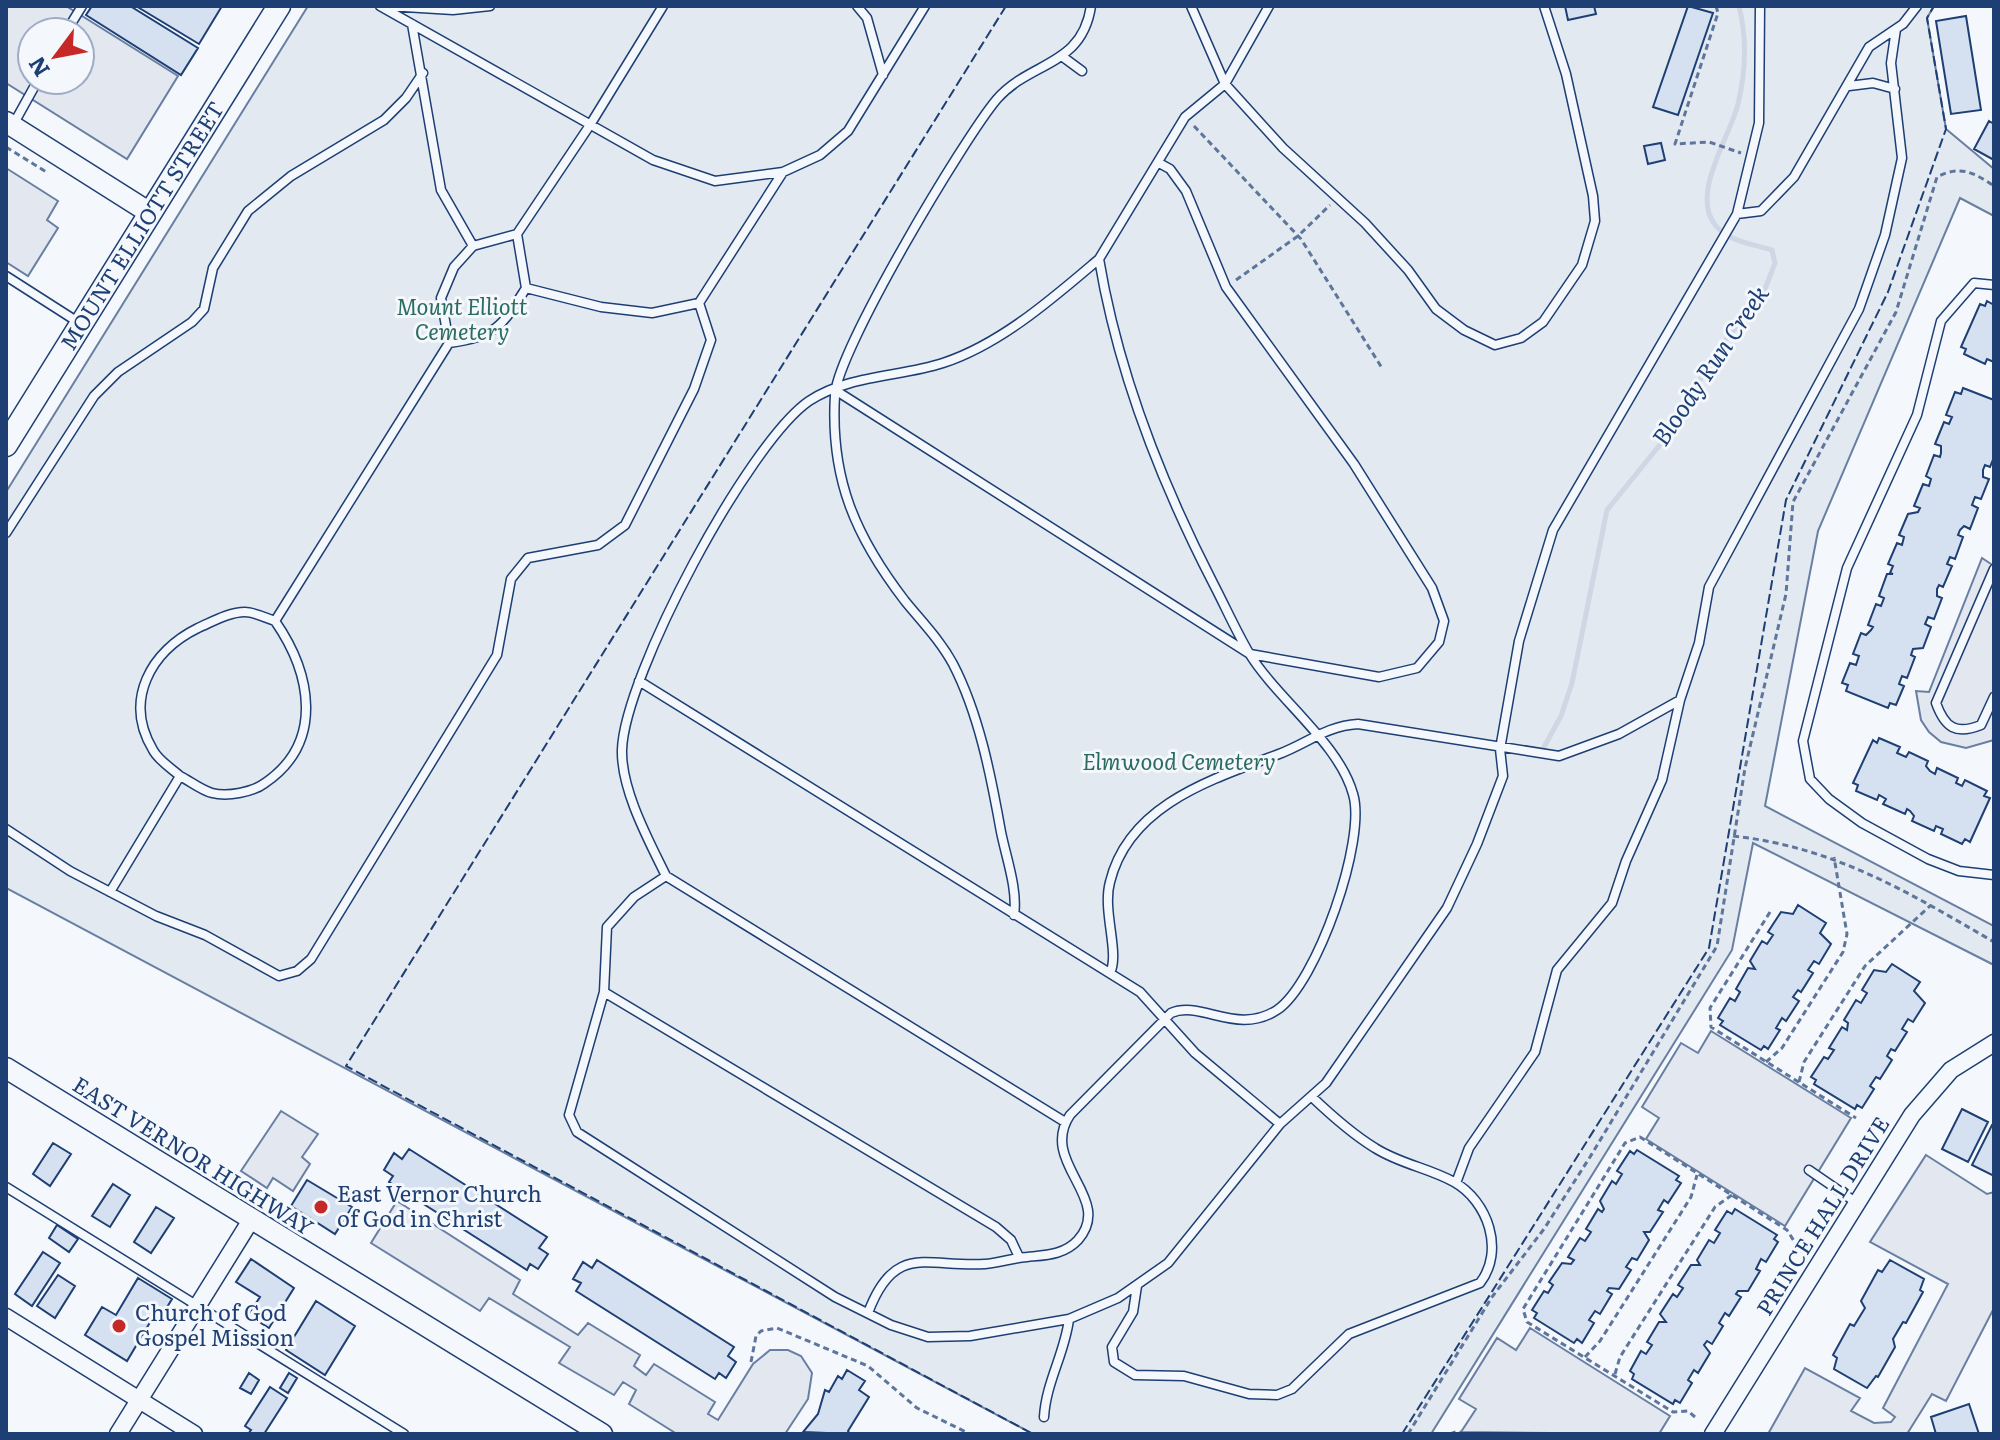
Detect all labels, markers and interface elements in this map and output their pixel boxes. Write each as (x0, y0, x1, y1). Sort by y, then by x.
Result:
north arrow (16, 16, 96, 96)
text: N (19, 51, 57, 84)
street label: MOUNT ELLIOTT STREET (51, 94, 231, 356)
water label: Bloody Run Creek (1642, 277, 1776, 452)
park label: Mount Elliott Cemetery (396, 289, 528, 347)
park label: Elmwood Cemetery (1082, 744, 1276, 777)
street label: EAST VERNOR HIGHWAY (67, 1067, 321, 1243)
street label: PRINCE HALL DRIVE (1747, 1109, 1896, 1321)
place label: East Vernor Church of God in Christ (337, 1176, 542, 1234)
marker: East Vernor Church of God in Christ (312, 1198, 330, 1216)
place label: Church of God Gospel Mission (135, 1295, 294, 1353)
marker: Church of God Gospel Mission (110, 1317, 128, 1335)

